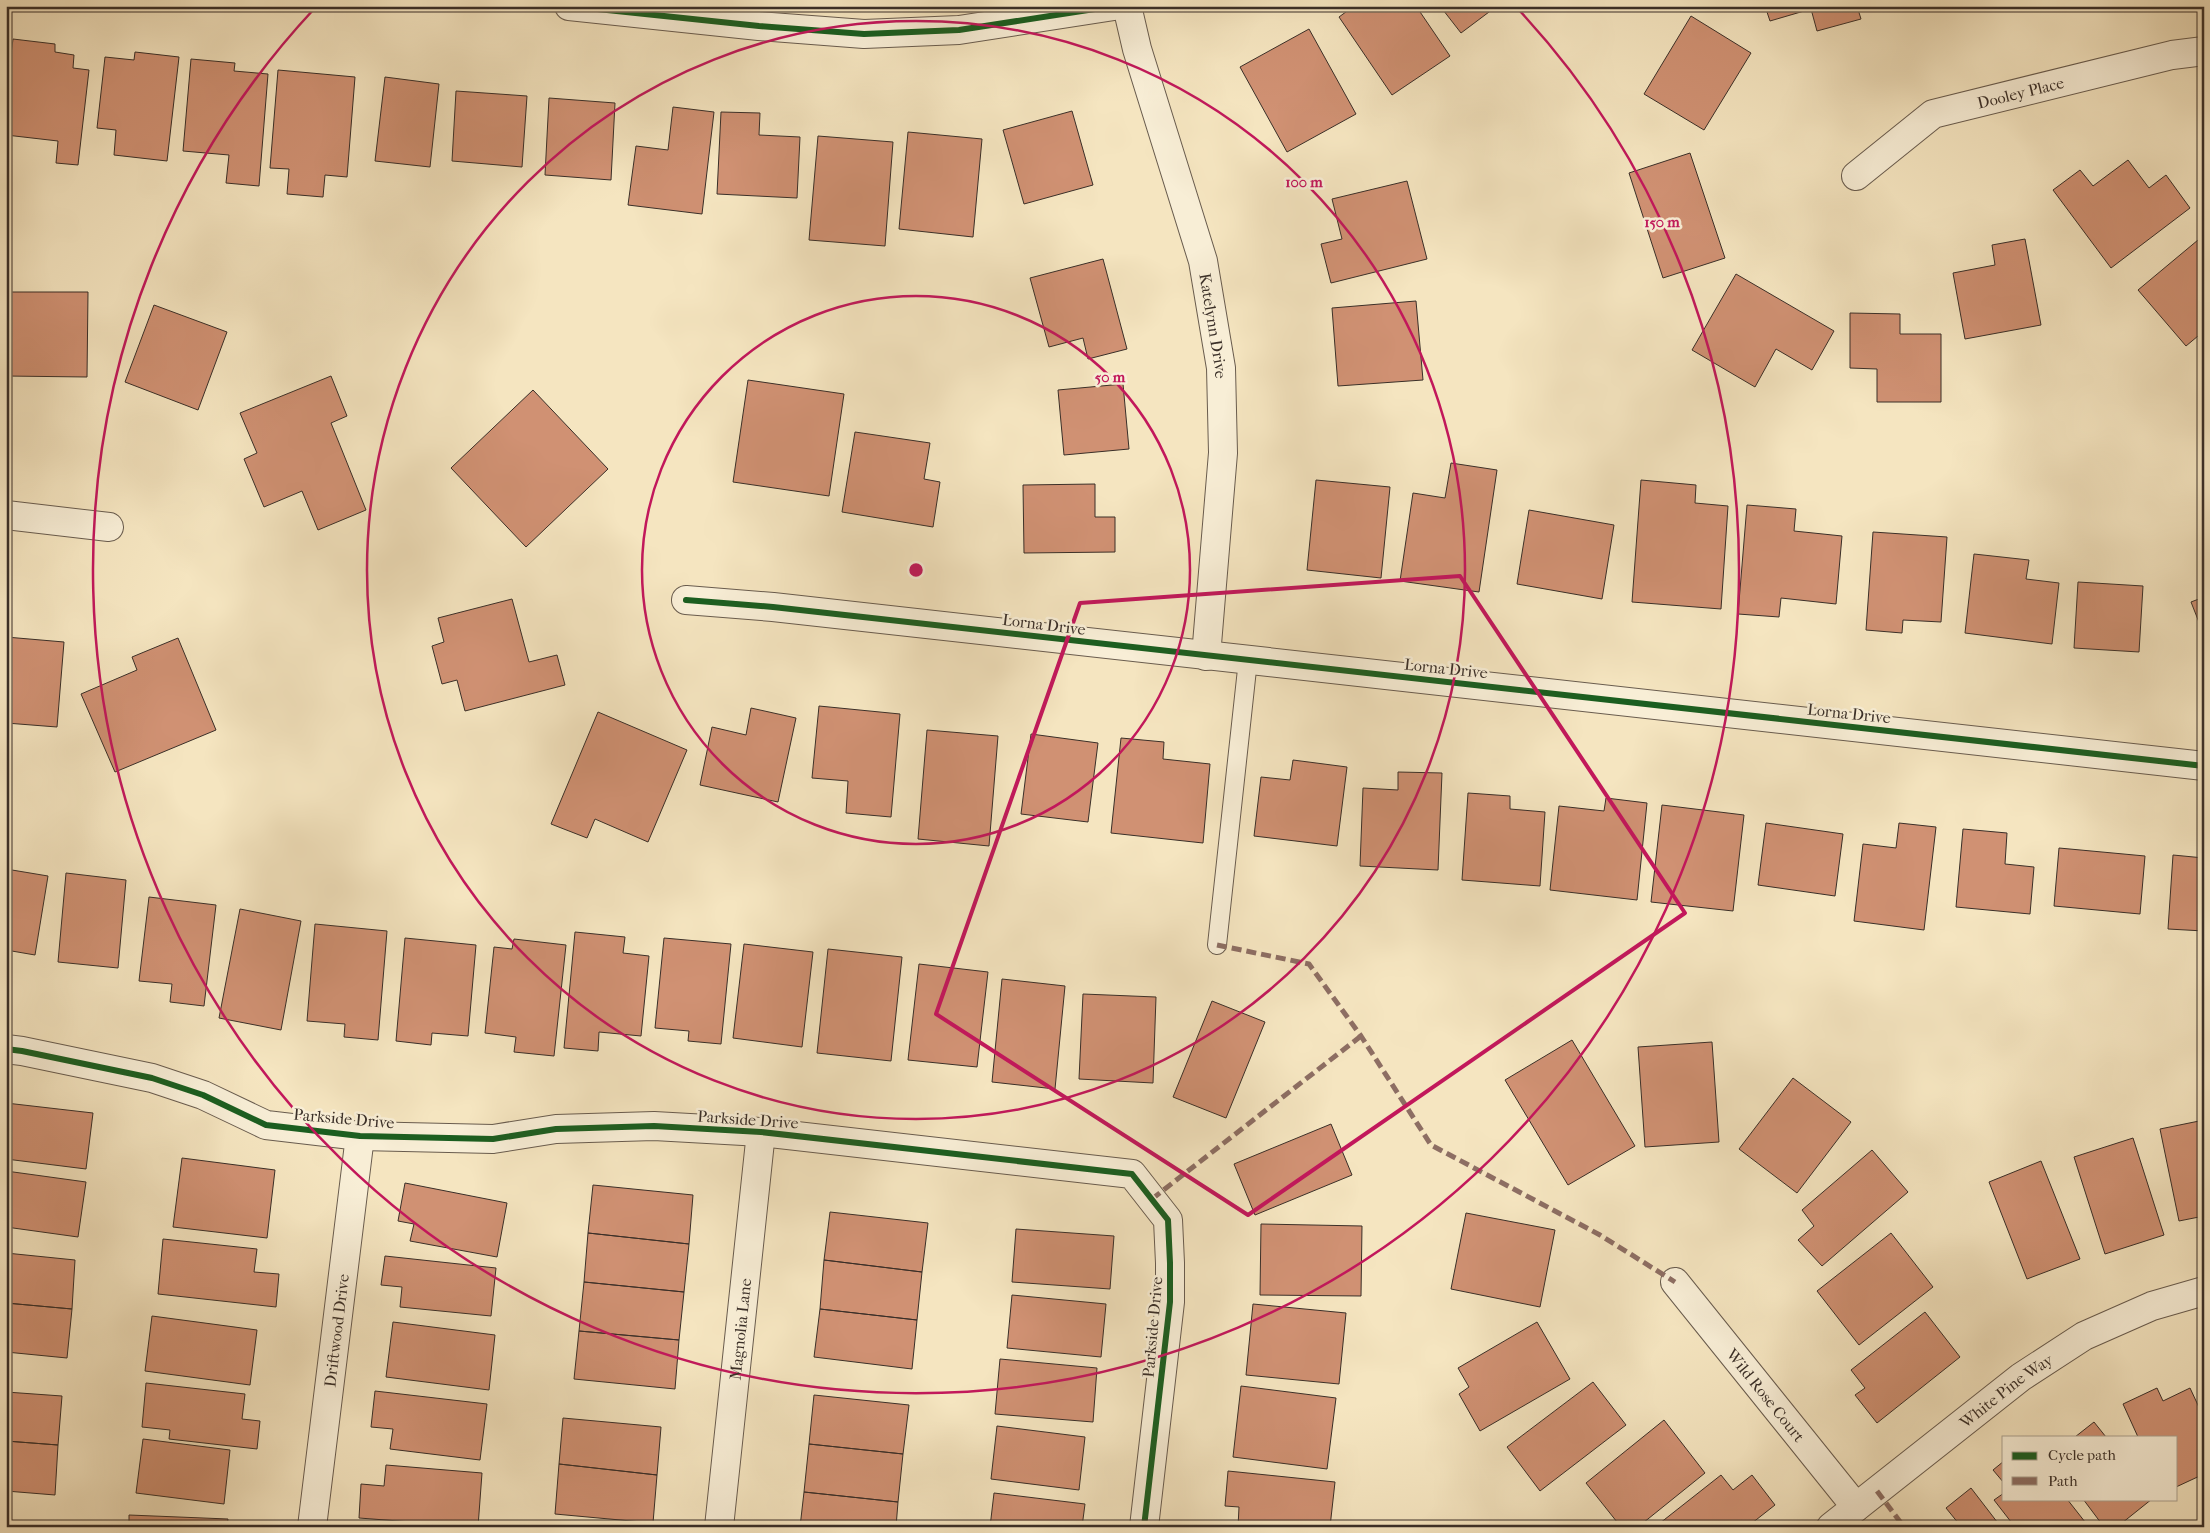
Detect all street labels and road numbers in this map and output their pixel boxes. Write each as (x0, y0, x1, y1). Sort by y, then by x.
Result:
street label: Dooley Place (1975, 73, 2066, 113)
street label: Katelynn Drive (1195, 272, 1231, 379)
street label: Lorna Drive (1001, 610, 1087, 639)
street label: Lorna Drive (1403, 655, 1489, 682)
street label: Lorna Drive (1806, 700, 1892, 727)
street label: Parkside Drive (293, 1105, 395, 1132)
street label: Parkside Drive (697, 1106, 799, 1133)
street label: Driftwood Drive (320, 1273, 353, 1388)
street label: Parkside Drive (1139, 1276, 1166, 1378)
street label: Magnolia Lane (726, 1277, 755, 1381)
street label: Wild Rose Court (1722, 1344, 1809, 1446)
street label: White Pine Way (1955, 1350, 2057, 1432)

